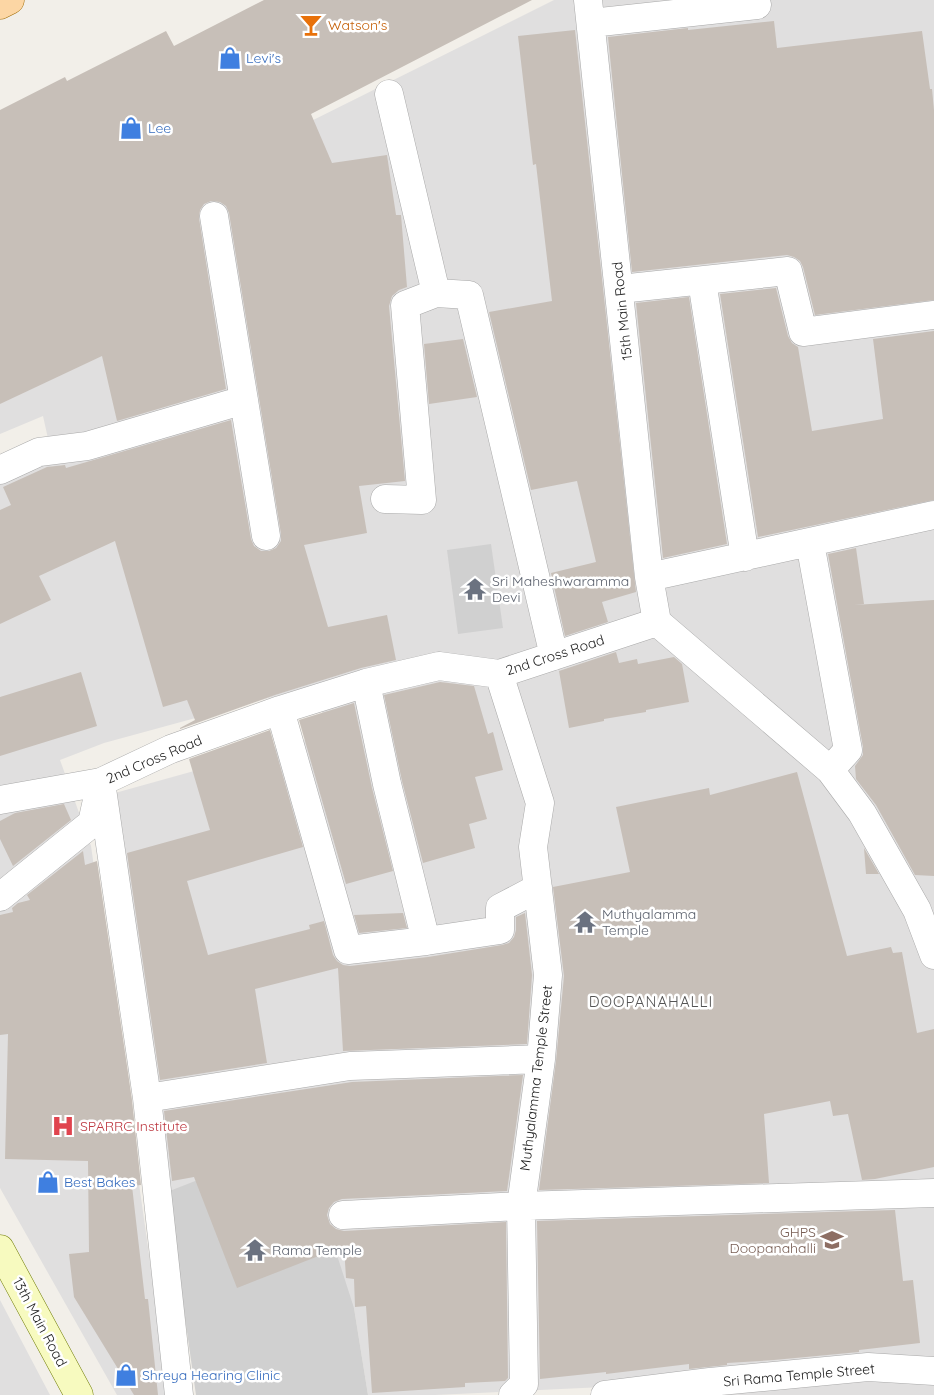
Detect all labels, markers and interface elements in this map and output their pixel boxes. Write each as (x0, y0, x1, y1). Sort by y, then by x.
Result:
bar icon: Watson's (298, 12, 324, 38)
place label: Watson's (328, 16, 387, 34)
shop icon: Levi's (217, 45, 243, 71)
place label: Levi's (246, 49, 281, 67)
shop icon: Lee (118, 115, 144, 141)
place label: Lee (148, 119, 171, 137)
street label: 15th Main Road (608, 261, 636, 361)
place label: Sri Maheshwaramma Devi (492, 572, 629, 606)
temple icon: Sri Maheshwaramma Devi (462, 576, 488, 602)
street label: 2nd Cross Road (503, 631, 607, 679)
street label: 2nd Cross Road (103, 731, 205, 787)
place label: Muthyalamma Temple (602, 905, 696, 939)
temple icon: Muthyalamma Temple (572, 909, 598, 935)
street label: Muthyalamma Temple Street (516, 984, 556, 1172)
district label: DOOPANAHALLI (589, 992, 713, 1011)
hospital icon: SPARRC Institute (50, 1113, 76, 1139)
place label: SPARRC Institute (80, 1117, 188, 1135)
shop icon: Best Bakes (35, 1169, 61, 1195)
place label: Best Bakes (64, 1173, 135, 1191)
place label: GHPS Doopanahalli (729, 1223, 816, 1257)
school or university icon: GHPS Doopanahalli (819, 1227, 845, 1253)
temple icon: Rama Temple (242, 1237, 268, 1263)
place label: Rama Temple (272, 1241, 362, 1259)
street label: 13th Main Road (9, 1274, 71, 1370)
street label: Sri Rama Temple Street (722, 1359, 876, 1391)
shop icon: Shreya Hearing Clinic (113, 1362, 139, 1388)
place label: Shreya Hearing Clinic (142, 1366, 280, 1384)

